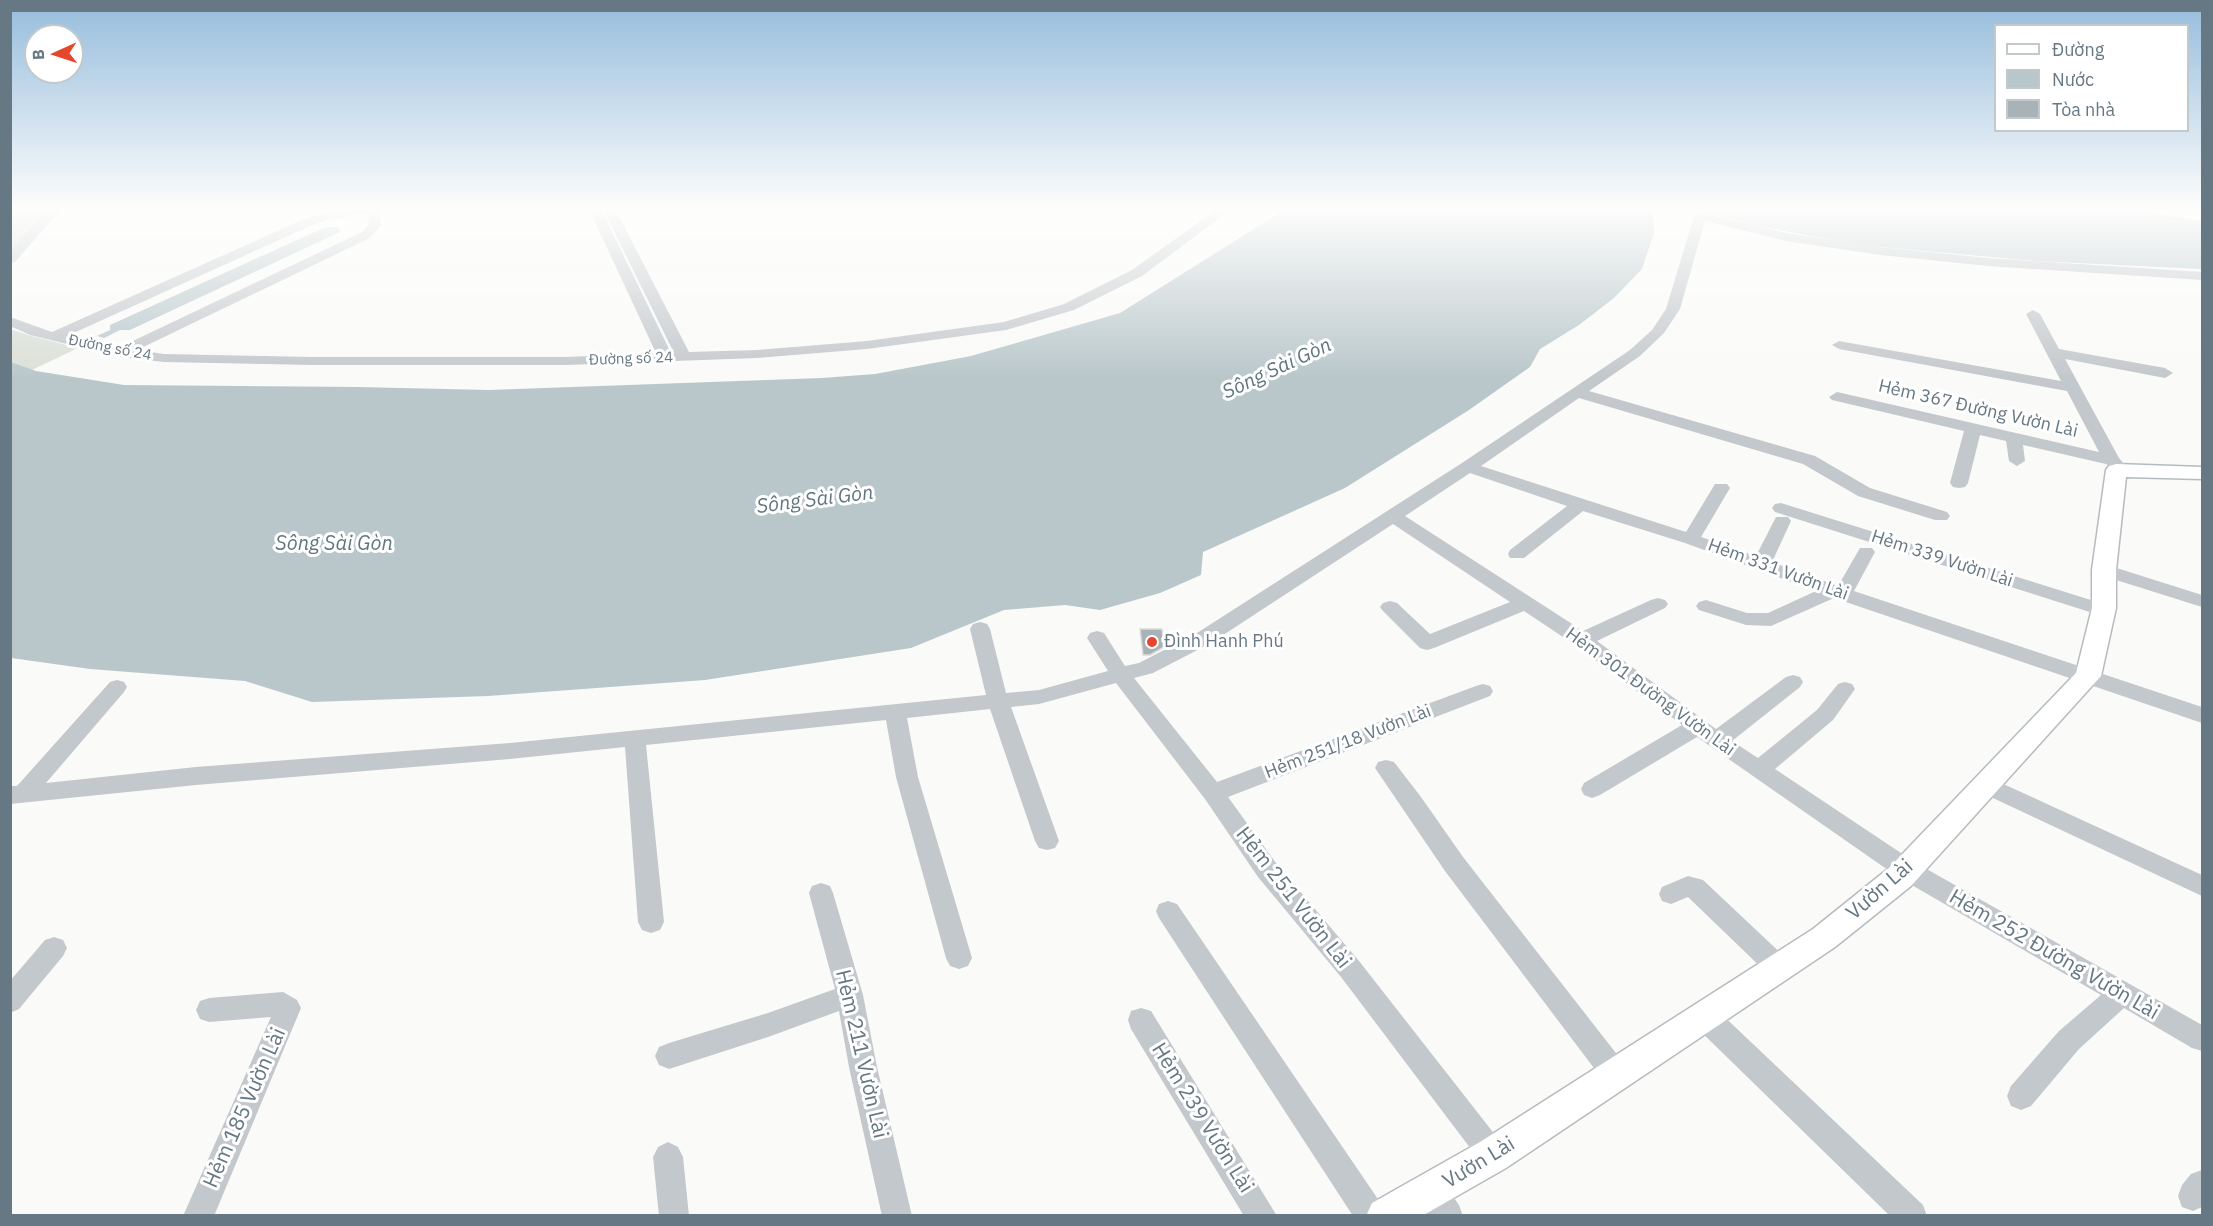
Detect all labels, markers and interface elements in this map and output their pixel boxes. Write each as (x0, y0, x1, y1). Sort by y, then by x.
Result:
north arrow (24, 24, 84, 84)
legend (1994, 24, 2189, 132)
text: Đường (2052, 38, 2104, 61)
text: B (28, 49, 48, 61)
text: Nước (2052, 68, 2094, 91)
text: Tòa nhà (2052, 98, 2115, 121)
street label: Đường số 24 (67, 331, 153, 365)
water label: Sông Sài Gòn (1219, 333, 1335, 405)
street label: Đường số 24 (589, 349, 673, 369)
street label: Hẻm 367 Đường Vườn Lài (1876, 376, 2080, 442)
water label: Sông Sài Gòn (755, 481, 875, 519)
street label: Hẻm 339 Vườn Lài (1868, 526, 2016, 592)
water label: Sông Sài Gòn (275, 532, 393, 556)
street label: Hẻm 331 Vườn Lài (1705, 535, 1851, 605)
street label: Hẻm 301 Đường Vườn Lài (1561, 623, 1739, 761)
place label: Đình Hanh Phú (1164, 631, 1284, 653)
marker: Đình Hanh Phú (1145, 635, 1159, 649)
street label: Hẻm 251/18 Vườn Lài (1262, 700, 1434, 784)
street label: Hẻm 251 Vườn Lài (1230, 822, 1356, 974)
street label: Vườn Lài (1842, 854, 1918, 926)
street label: Hẻm 252 Đường Vườn Lài (1945, 885, 2163, 1025)
street label: Hẻm 211 Vườn Lài (829, 967, 893, 1141)
street label: Hẻm 185 Vườn Lài (198, 1024, 292, 1192)
street label: Hẻm 239 Vườn Lài (1146, 1038, 1258, 1198)
street label: Vườn Lài (1438, 1132, 1520, 1194)

